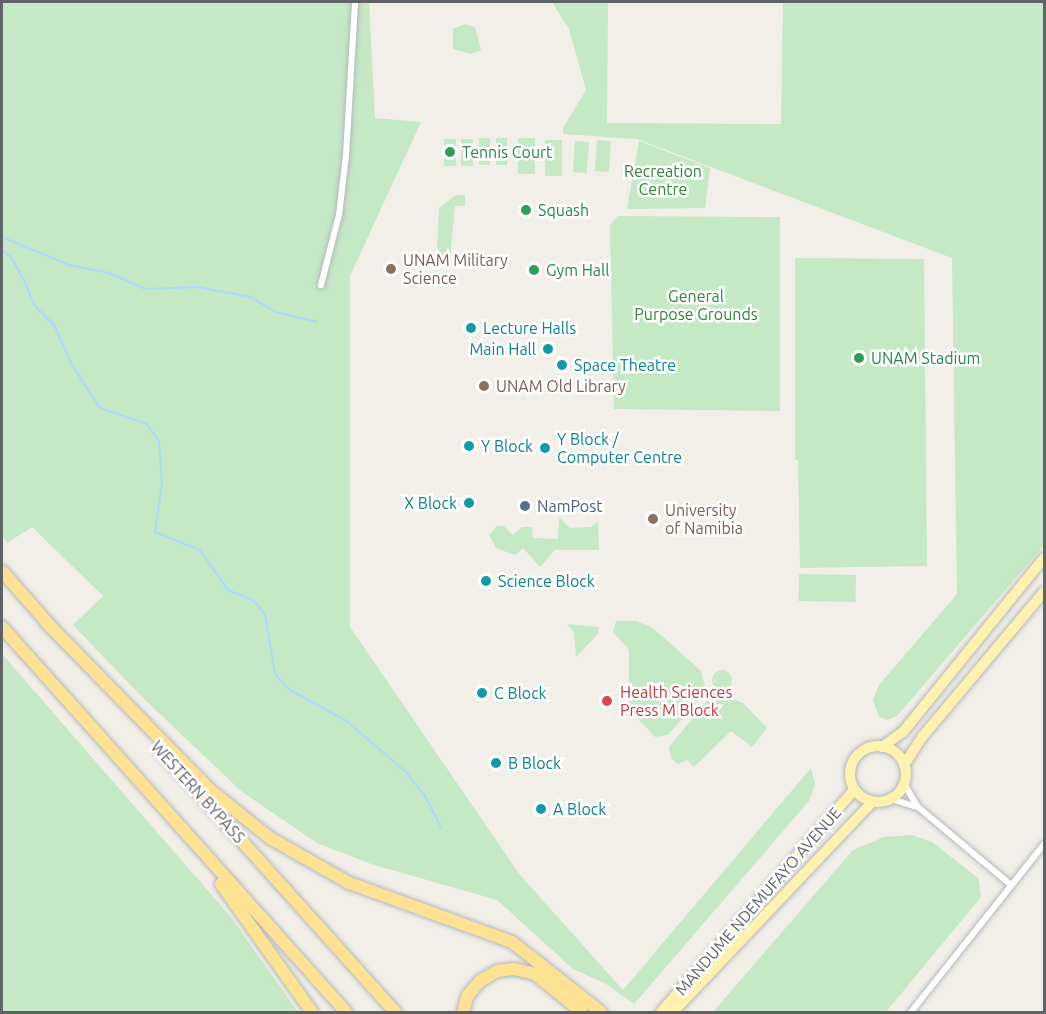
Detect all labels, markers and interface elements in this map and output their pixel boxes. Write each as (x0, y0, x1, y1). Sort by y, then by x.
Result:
place label: Tennis Court (462, 142, 552, 162)
marker: Tennis Court (443, 145, 457, 159)
park label: Recreation Centre (624, 161, 702, 199)
place label: Squash (538, 200, 589, 220)
marker: Squash (519, 203, 533, 217)
place label: UNAM Military Science (403, 250, 508, 288)
place label: Gym Hall (546, 260, 609, 280)
marker: UNAM Military Science (384, 262, 398, 276)
marker: Gym Hall (527, 263, 541, 277)
park label: General Purpose Grounds (634, 286, 758, 324)
place label: Lecture Halls (483, 318, 576, 338)
marker: Lecture Halls (464, 321, 478, 335)
place label: Main Hall (469, 339, 536, 359)
marker: Main Hall (541, 342, 555, 356)
place label: UNAM Stadium (871, 348, 980, 368)
marker: UNAM Stadium (852, 351, 866, 365)
place label: Space Theatre (574, 355, 676, 375)
marker: Space Theatre (555, 358, 569, 372)
place label: UNAM Old Library (496, 376, 626, 396)
marker: UNAM Old Library (477, 379, 491, 393)
place label: Y Block / Computer Centre (557, 429, 682, 467)
place label: Y Block (481, 436, 533, 456)
marker: Y Block (462, 439, 476, 453)
marker: Y Block / Computer Centre (538, 441, 552, 455)
place label: X Block (404, 493, 457, 513)
marker: X Block (462, 496, 476, 510)
place label: NamPost (537, 496, 602, 516)
marker: NamPost (518, 499, 532, 513)
place label: University of Namibia (665, 500, 743, 538)
marker: University of Namibia (646, 512, 660, 526)
place label: Science Block (498, 571, 595, 591)
marker: Science Block (479, 574, 493, 588)
place label: Health Sciences Press M Block (620, 682, 732, 720)
place label: C Block (494, 683, 547, 703)
marker: C Block (475, 686, 489, 700)
marker: Health Sciences Press M Block (598, 692, 616, 710)
street label: WESTERN BYPASS (147, 737, 249, 847)
place label: B Block (508, 753, 561, 773)
marker: B Block (489, 756, 503, 770)
place label: A Block (553, 799, 606, 819)
marker: A Block (534, 802, 548, 816)
street label: MANDUME NDEMUFAYO AVENUE (671, 803, 845, 999)

